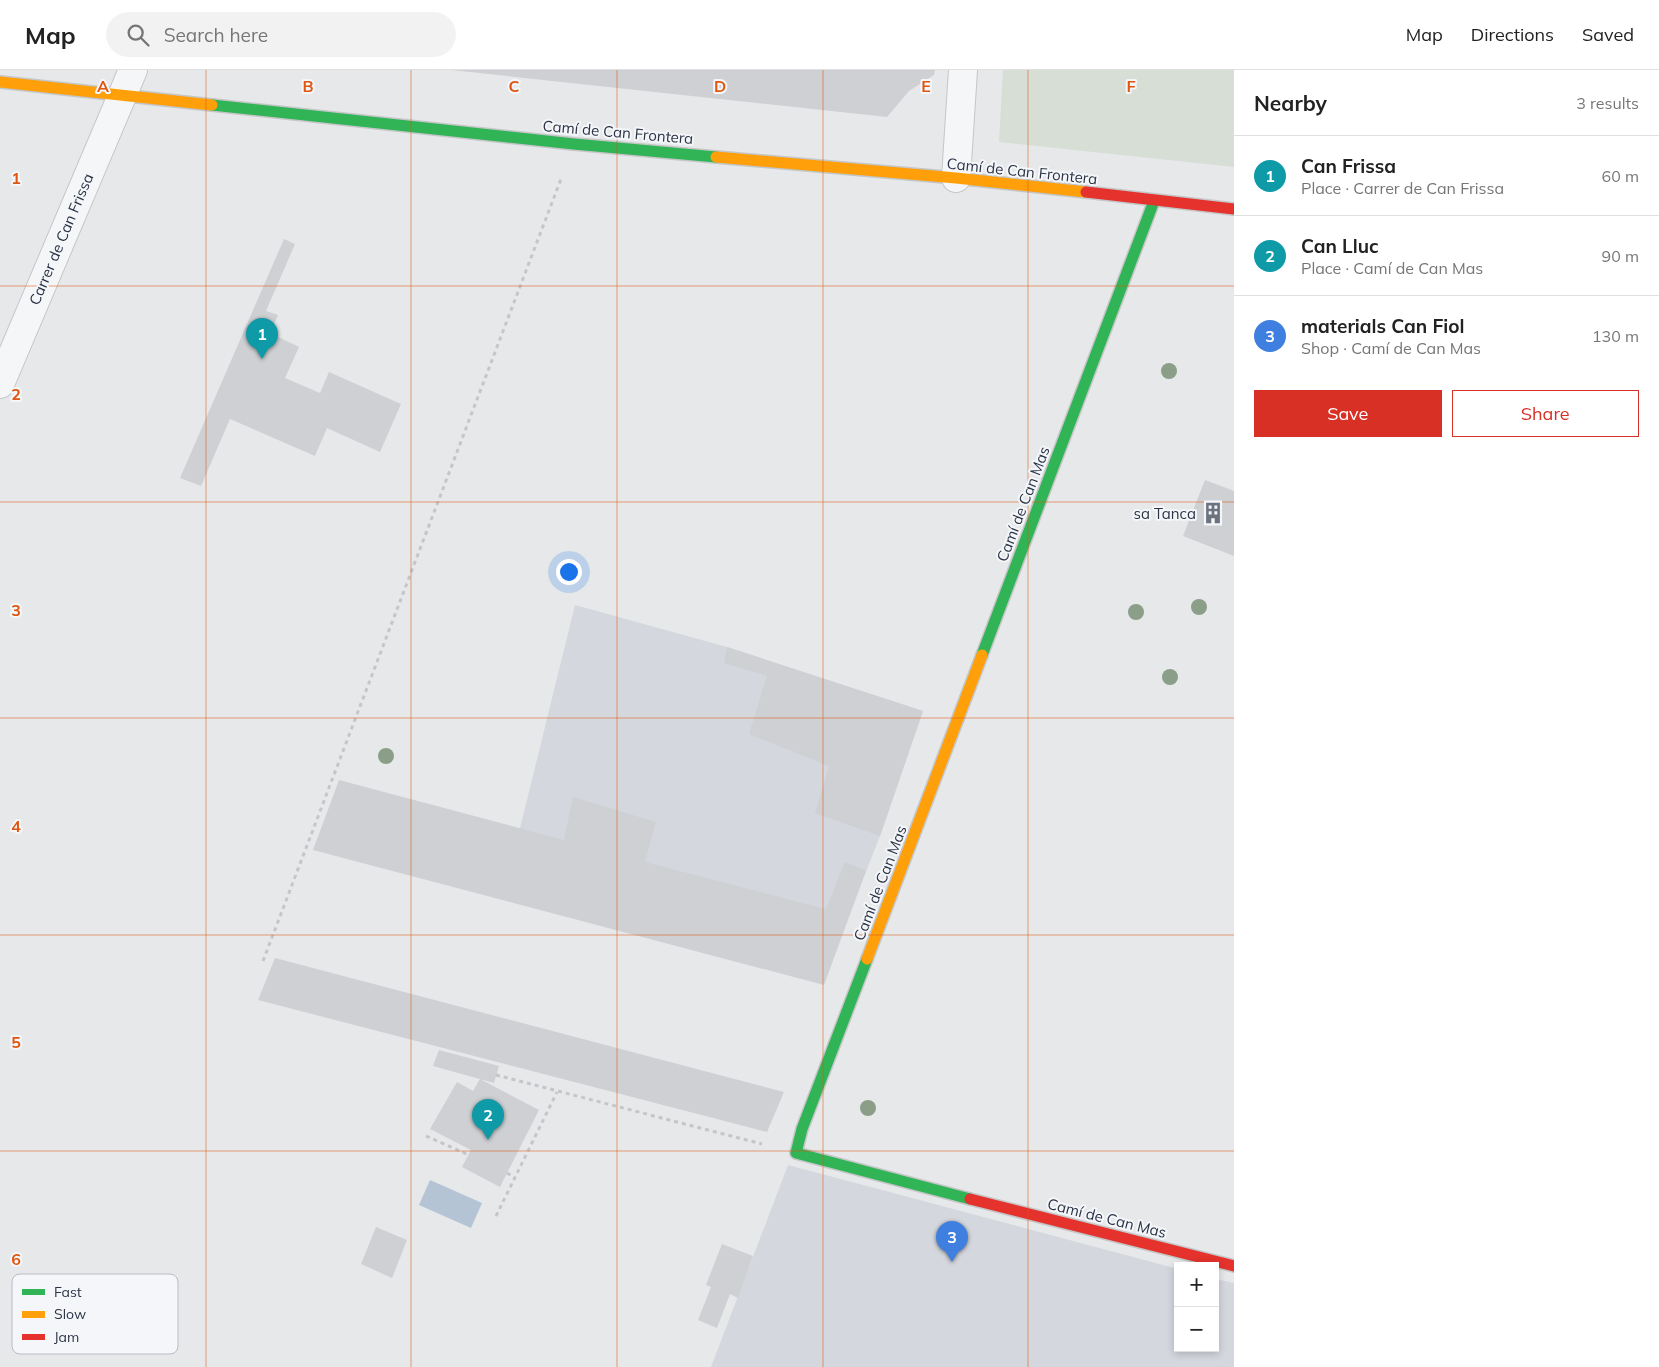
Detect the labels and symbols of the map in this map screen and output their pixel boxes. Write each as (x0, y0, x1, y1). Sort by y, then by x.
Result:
text: A (97, 76, 109, 96)
text: B (302, 76, 314, 96)
text: C (509, 76, 520, 96)
text: D (714, 76, 726, 96)
text: E (921, 76, 931, 96)
text: F (1126, 76, 1136, 96)
street label: Camí de Can Frontera (542, 116, 694, 148)
street label: Camí de Can Frontera (946, 154, 1098, 188)
text: 1 (11, 168, 21, 188)
street label: Carrer de Can Frissa (25, 170, 97, 308)
pin: 1 (246, 318, 278, 359)
text: 2 (11, 384, 21, 404)
street label: Camí de Can Mas (992, 444, 1054, 564)
building icon: sa Tanca (1200, 500, 1226, 526)
place label: sa Tanca (1134, 504, 1196, 523)
your location (556, 559, 582, 585)
text: 3 (11, 600, 21, 620)
text: 4 (11, 816, 21, 836)
street label: Camí de Can Mas (849, 823, 911, 943)
text: 5 (11, 1032, 21, 1052)
pin: 2 (472, 1099, 504, 1140)
street label: Camí de Can Mas (1046, 1194, 1168, 1242)
pin: 3 (936, 1221, 968, 1262)
text: 6 (11, 1249, 21, 1269)
legend (12, 1274, 178, 1354)
text: Fast (54, 1283, 82, 1301)
text: Slow (54, 1305, 86, 1323)
text: Jam (54, 1328, 79, 1346)

